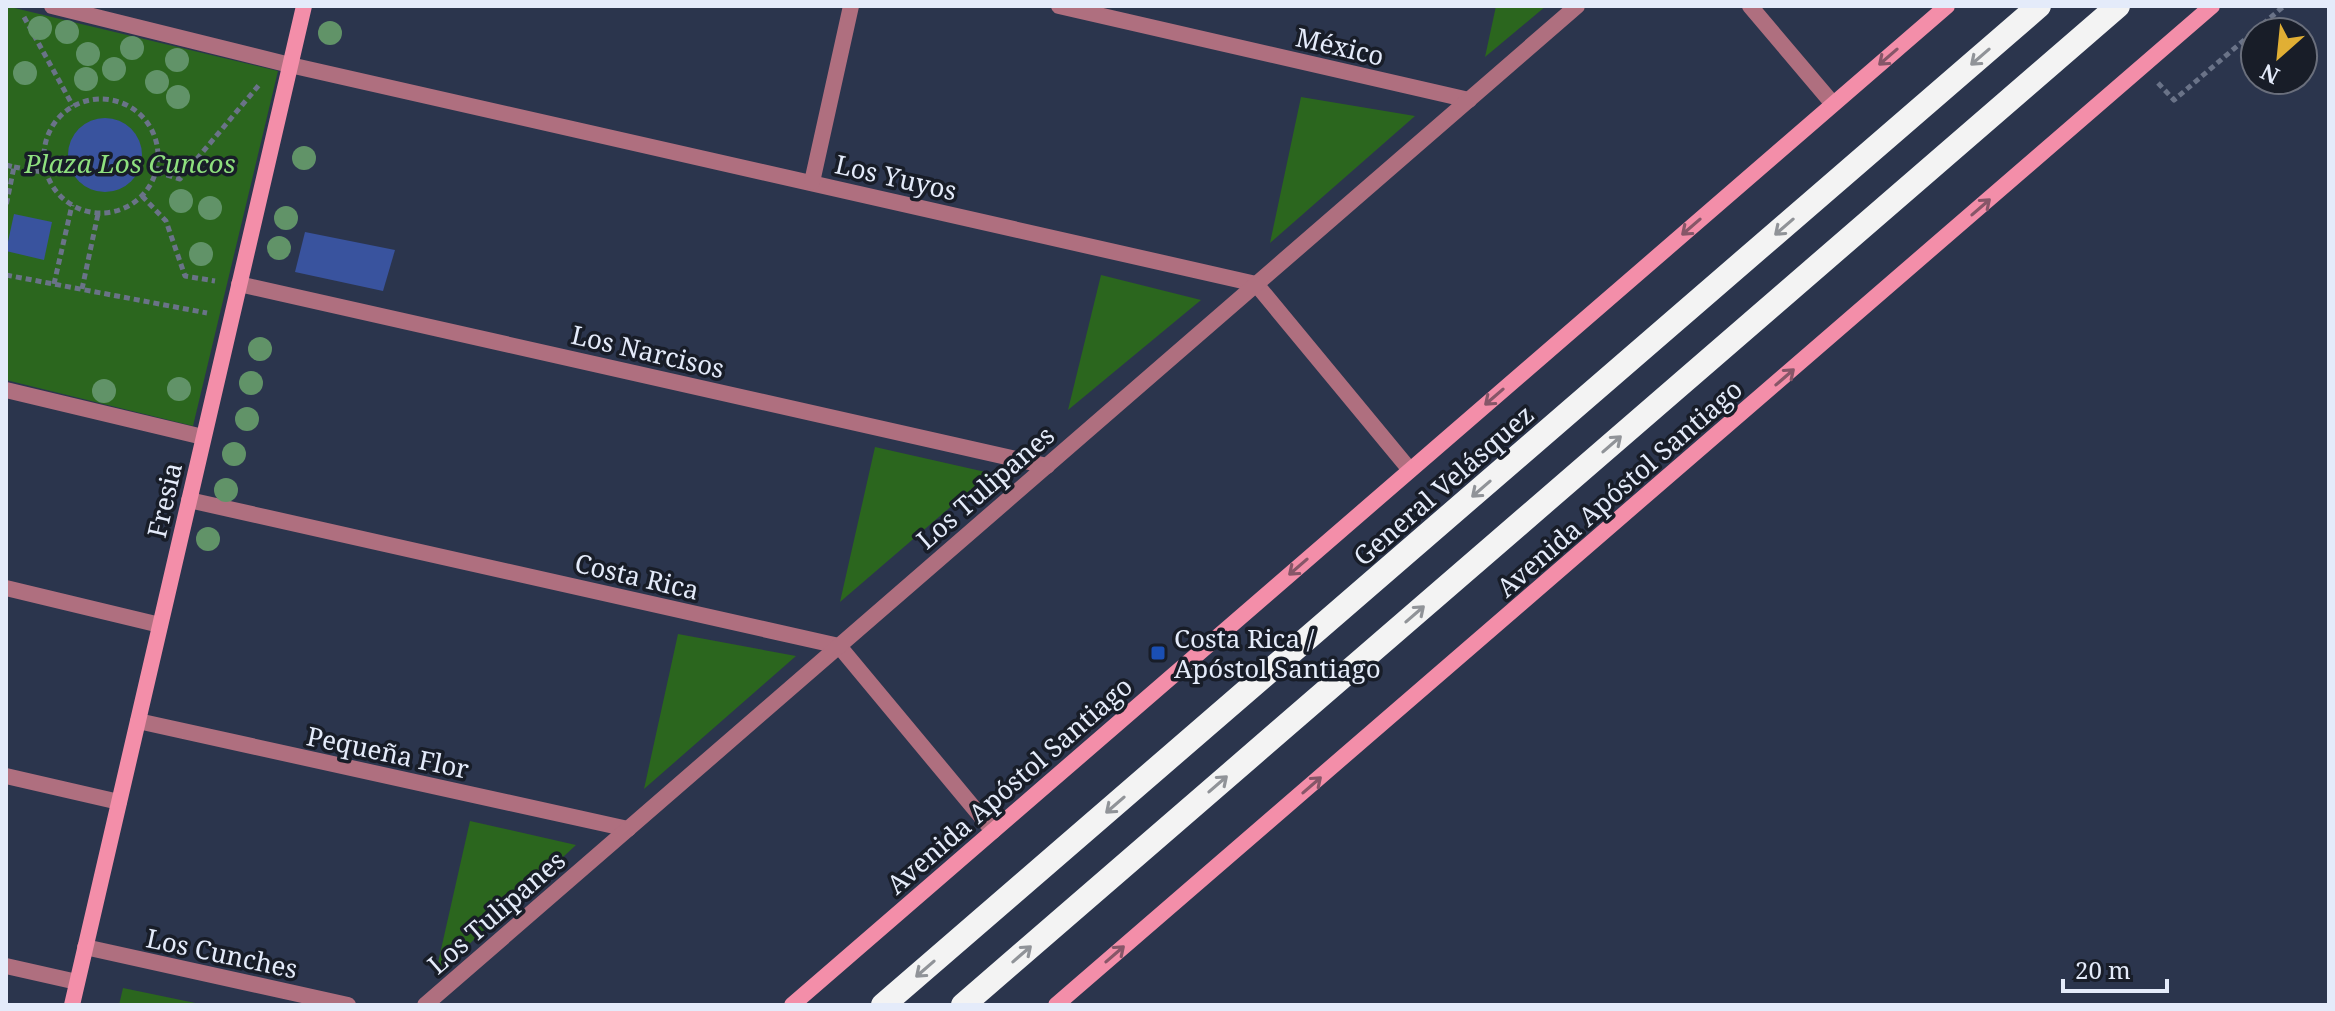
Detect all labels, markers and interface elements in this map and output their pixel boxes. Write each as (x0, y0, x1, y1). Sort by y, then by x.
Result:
north arrow (2239, 16, 2319, 96)
street label: México (1292, 18, 1388, 74)
one-way arrow (1879, 48, 1899, 66)
one-way arrow (1971, 48, 1991, 66)
text: N (2255, 57, 2284, 92)
park label: Plaza Los Cuncos (23, 145, 236, 181)
street label: Los Yuyos (832, 146, 960, 208)
one-way arrow (1971, 198, 1991, 216)
one-way arrow (1682, 217, 1702, 235)
one-way arrow (1774, 218, 1794, 236)
street label: Los Narcisos (568, 316, 728, 386)
one-way arrow (1774, 368, 1794, 386)
street label: Avenida Apóstol Santiago (1488, 371, 1750, 605)
one-way arrow (1485, 387, 1505, 405)
street label: General Velásquez (1345, 397, 1541, 573)
street label: Los Tulipanes (908, 417, 1062, 557)
one-way arrow (1601, 435, 1622, 453)
street label: Fresia (138, 459, 190, 541)
one-way arrow (1472, 480, 1492, 498)
street label: Costa Rica (572, 544, 702, 608)
one-way arrow (1288, 557, 1308, 575)
one-way arrow (1405, 605, 1425, 623)
place label: Costa Rica / Apóstol Santiago (1174, 620, 1381, 686)
marker: Costa Rica / Apóstol Santiago (1149, 644, 1167, 662)
street label: Avenida Apóstol Santiago (878, 668, 1140, 902)
street label: Pequeña Flor (304, 717, 472, 787)
one-way arrow (1208, 775, 1228, 793)
one-way arrow (1302, 776, 1322, 794)
one-way arrow (1105, 796, 1125, 814)
street label: Los Tulipanes (419, 842, 573, 982)
street label: Los Cunches (143, 919, 301, 987)
scale bar (2063, 943, 2167, 993)
one-way arrow (1011, 945, 1031, 963)
one-way arrow (1105, 945, 1125, 963)
text: 20 m (2075, 953, 2131, 986)
one-way arrow (915, 960, 936, 978)

